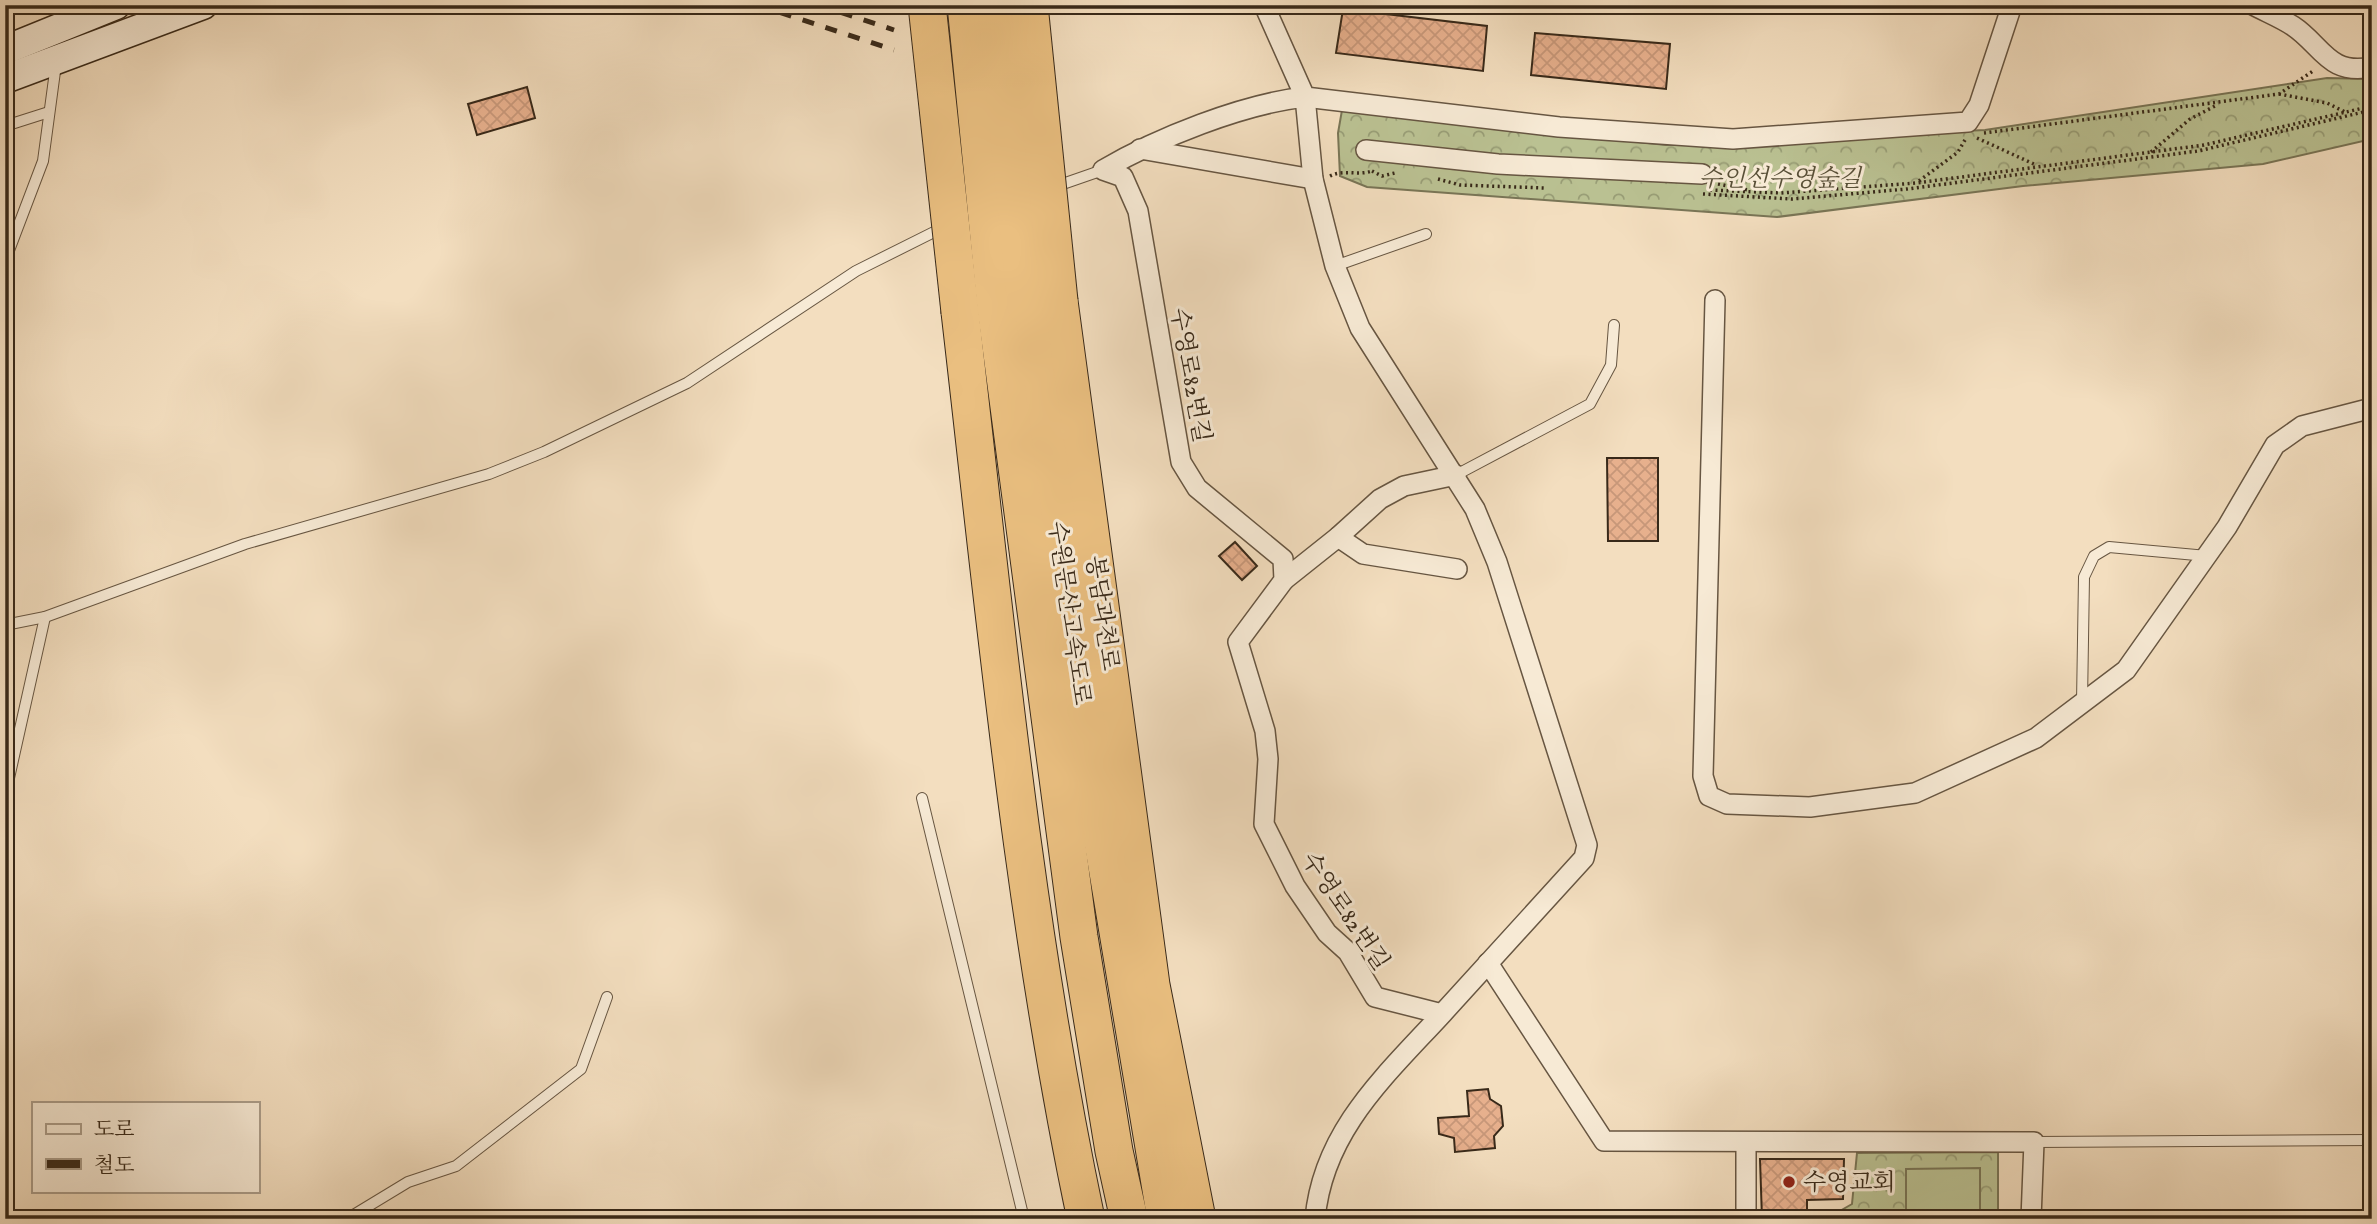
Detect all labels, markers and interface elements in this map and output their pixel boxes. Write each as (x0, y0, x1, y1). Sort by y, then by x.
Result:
park label: 수인선수영숲길 (1699, 164, 1863, 195)
street label: 수영로82번길 (1162, 305, 1217, 445)
street label: 수원문산고속도로 (1040, 519, 1097, 707)
street label: 봉담과천로 (1078, 554, 1125, 673)
street label: 수영로82번길 (1294, 847, 1396, 977)
legend (32, 1102, 259, 1192)
text: 도로 (94, 1117, 135, 1144)
text: 철도 (94, 1153, 135, 1180)
place label: 수영교회 (1803, 1168, 1896, 1199)
marker: 수영교회 (1781, 1174, 1797, 1190)

